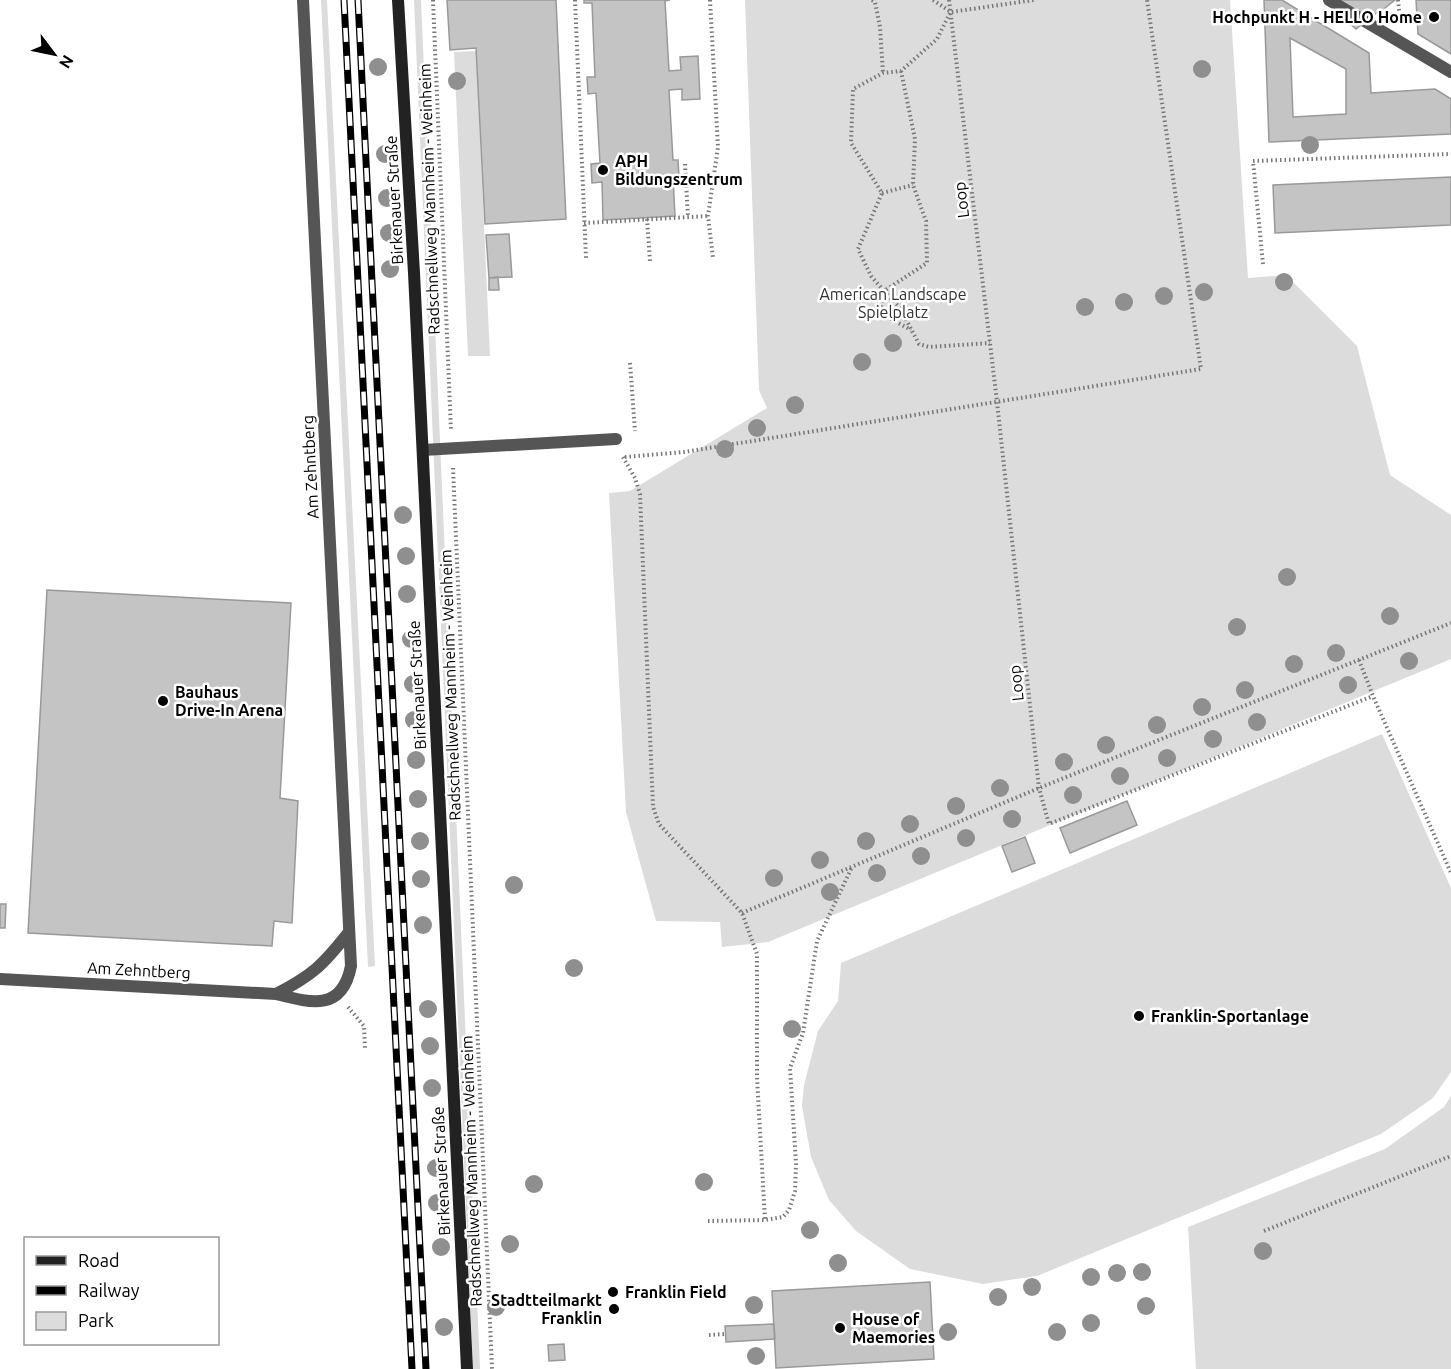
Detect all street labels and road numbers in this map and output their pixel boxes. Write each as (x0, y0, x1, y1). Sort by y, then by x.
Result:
street label: Radschnellweg Mannheim - Weinheim (415, 63, 443, 335)
street label: Birkenauer Straße (382, 135, 406, 265)
street label: Loop (950, 181, 972, 219)
street label: Am Zehntberg (298, 415, 322, 519)
street label: Radschnellweg Mannheim - Weinheim (436, 549, 464, 821)
street label: Birkenauer Straße (405, 620, 429, 750)
street label: Loop (1005, 664, 1027, 702)
street label: Am Zehntberg (87, 958, 191, 982)
street label: Radschnellweg Mannheim - Weinheim (457, 1035, 485, 1307)
street label: Birkenauer Straße (429, 1106, 453, 1236)

